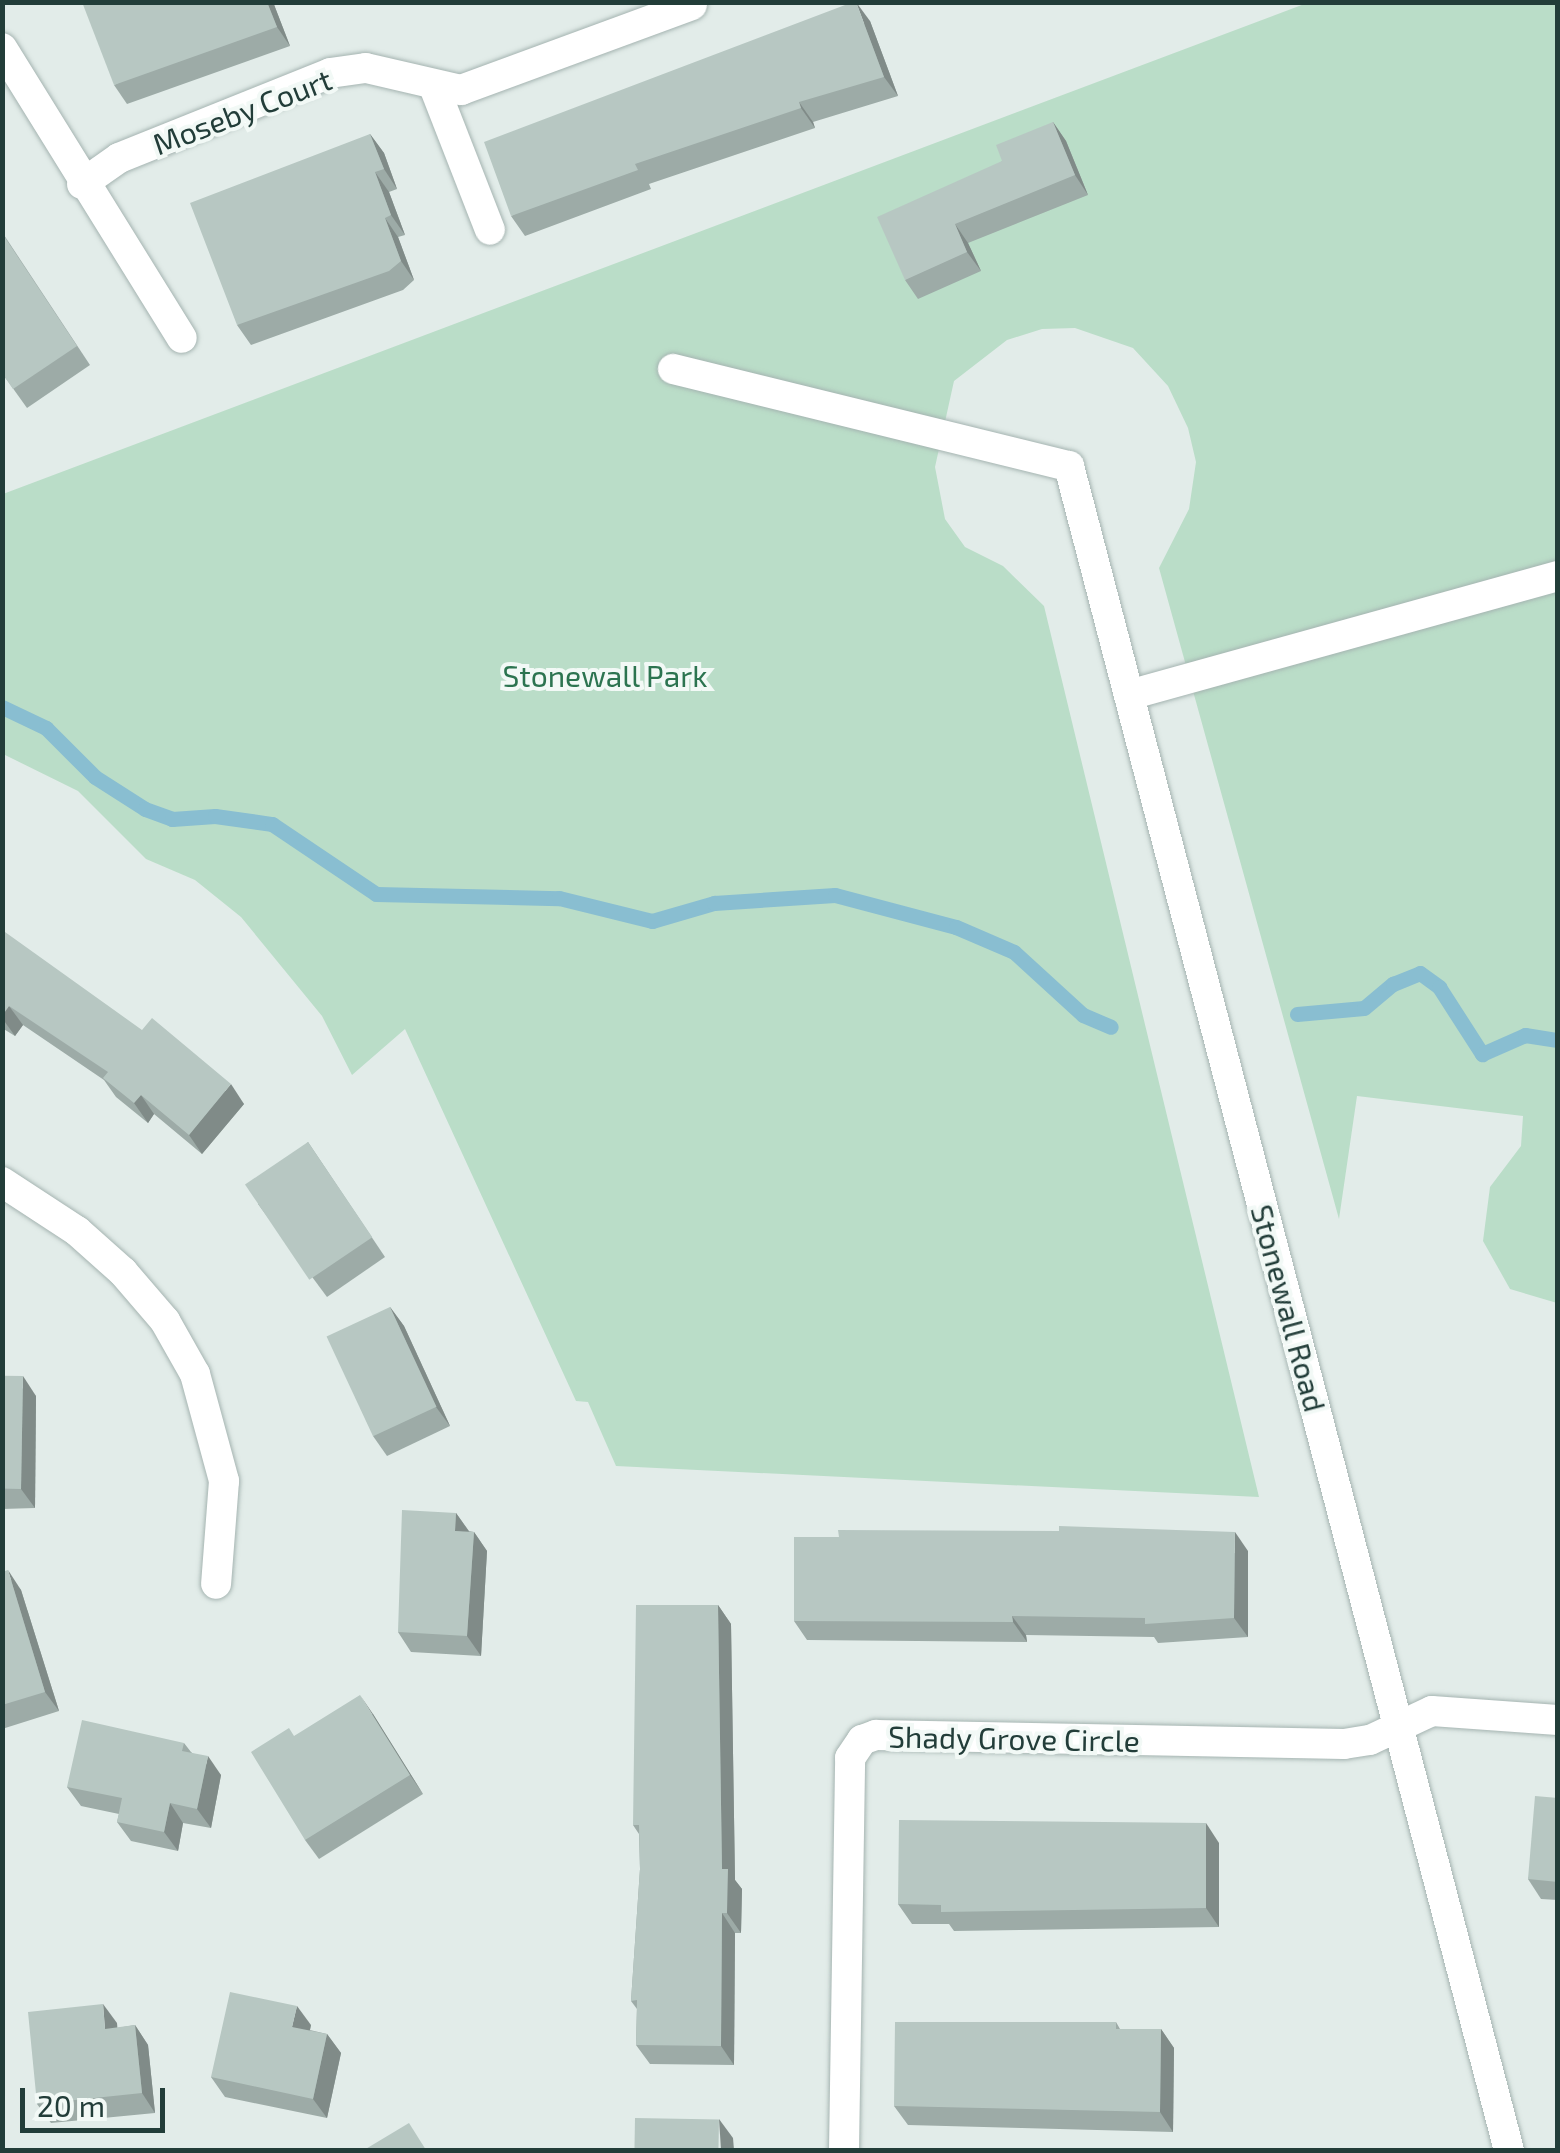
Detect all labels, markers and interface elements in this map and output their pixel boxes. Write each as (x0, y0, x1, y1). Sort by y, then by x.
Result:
street label: Moseby Court (147, 60, 337, 162)
park label: Stonewall Park (502, 657, 708, 693)
street label: Stonewall Road (1244, 1200, 1334, 1416)
street label: Shady Grove Circle (888, 1718, 1140, 1758)
scale bar (25, 2068, 170, 2130)
text: 20 m (37, 2087, 105, 2123)

